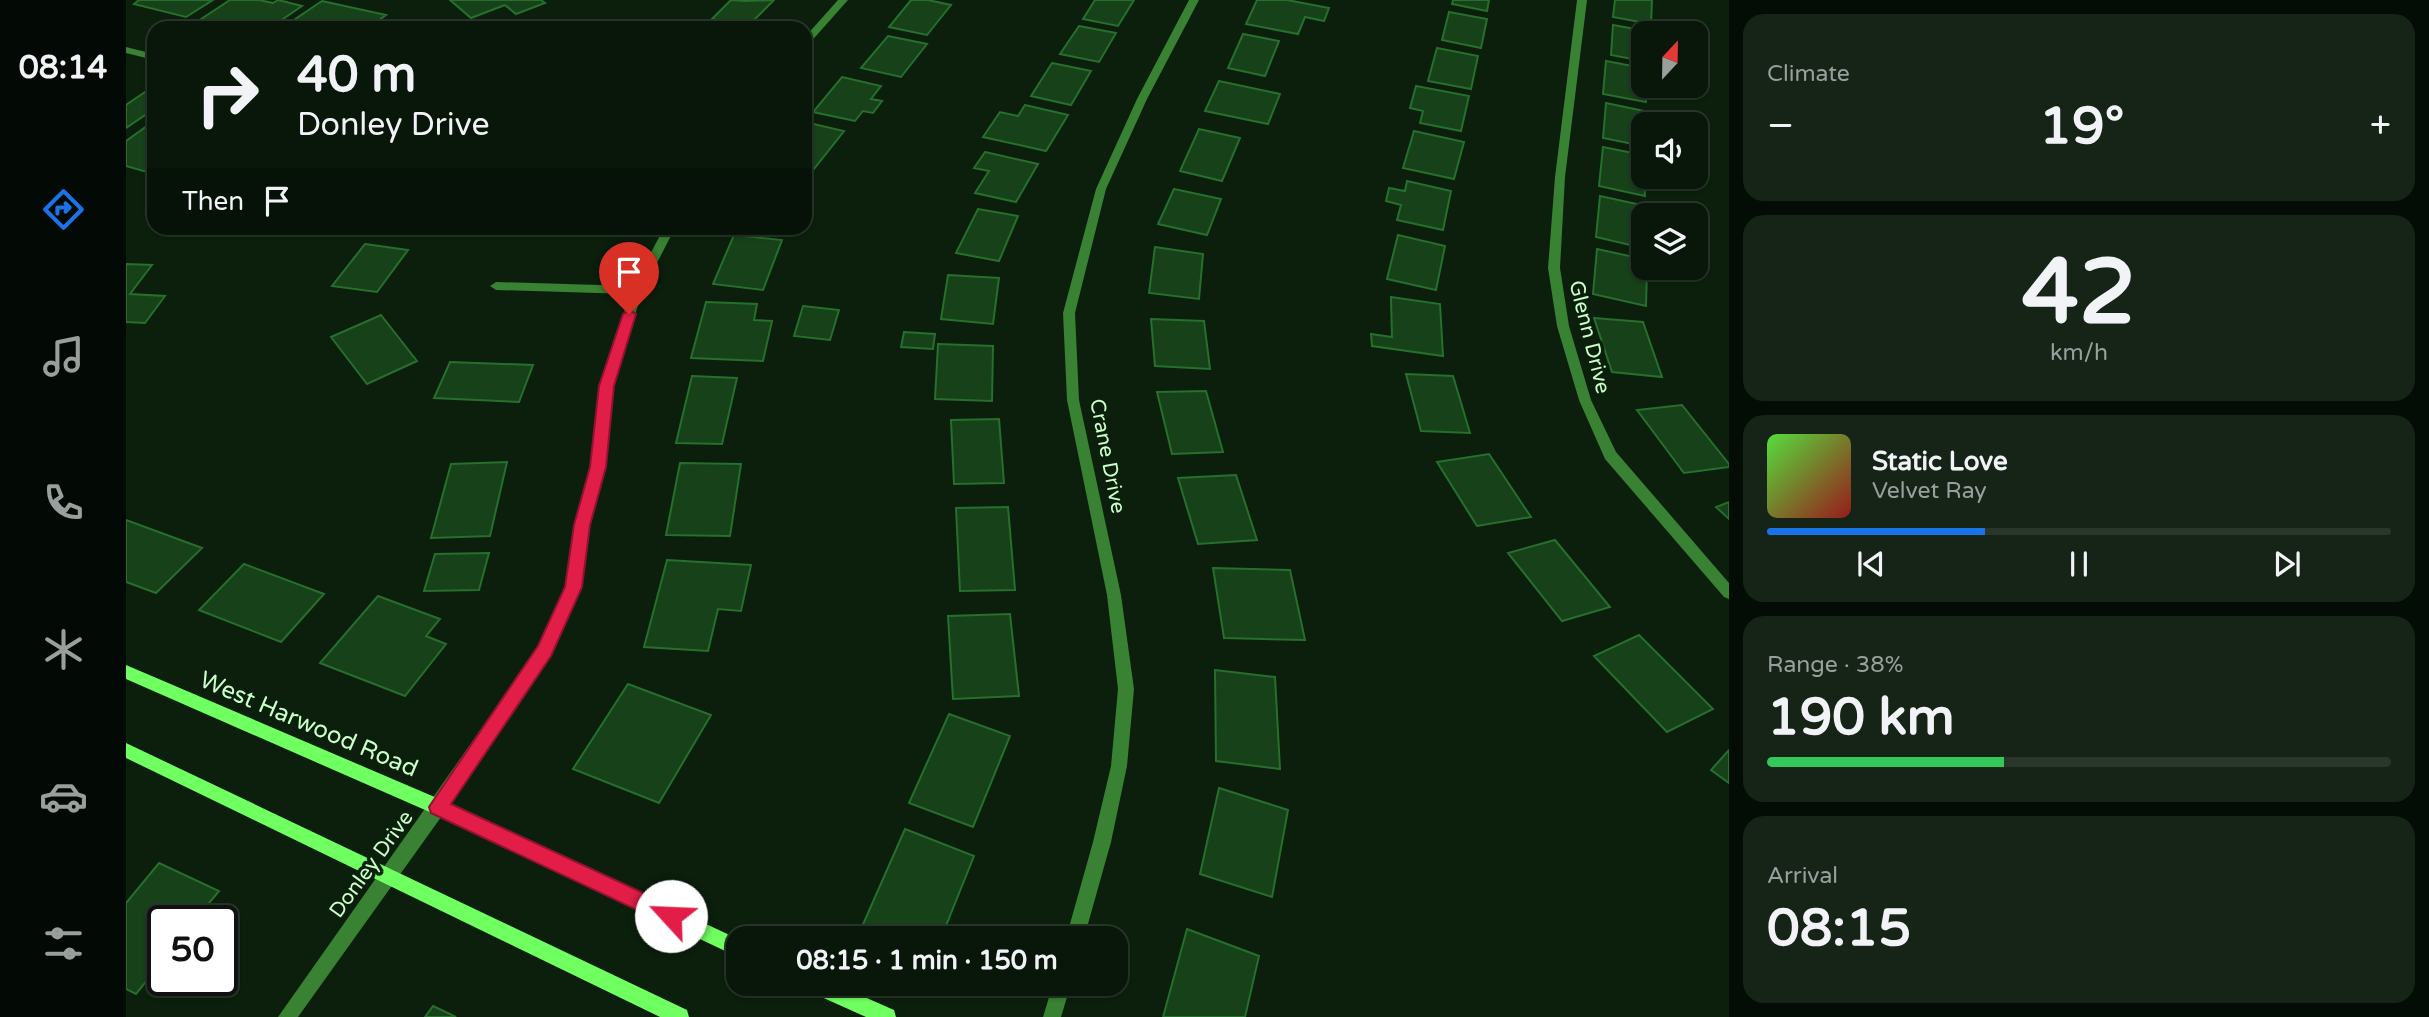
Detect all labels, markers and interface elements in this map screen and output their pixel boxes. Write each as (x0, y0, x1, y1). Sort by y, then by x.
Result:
north arrow (1631, 21, 1708, 98)
map controls (1631, 21, 1708, 280)
text: 40 m (297, 46, 416, 105)
text: 08:14 (19, 49, 107, 87)
icon: right (182, 49, 273, 140)
text: Climate (1767, 60, 1850, 88)
text: 19° (2039, 95, 2124, 158)
text: − (1767, 103, 1794, 149)
text: + (2370, 103, 2391, 149)
text: Donley Drive (297, 106, 490, 144)
button: sound (1631, 112, 1708, 189)
icon: arrive (258, 182, 296, 220)
icon: directions (39, 185, 88, 234)
text: Then (182, 186, 244, 217)
button: layers (1631, 203, 1708, 280)
text: 42 (2022, 238, 2136, 348)
pin (599, 242, 659, 314)
icon: arrive (610, 253, 648, 291)
street label: Glenn Drive (1563, 278, 1616, 396)
icon: music (39, 332, 88, 381)
text: km/h (2050, 339, 2108, 367)
street label: Crane Drive (1084, 397, 1131, 516)
text: Static Love (1872, 446, 2008, 477)
text: Velvet Ray (1872, 477, 1987, 505)
icon: phone (39, 478, 88, 527)
icon: previous (1852, 545, 1890, 583)
icon: pause (2060, 545, 2098, 583)
icon: next (2268, 545, 2306, 583)
icon: climate (39, 625, 88, 674)
text: Range · 38% (1767, 651, 1903, 679)
street label: West Harwood Road (195, 665, 422, 784)
text: 190 km (1767, 686, 1955, 749)
icon: car (39, 772, 88, 821)
street label: Donley Drive (324, 806, 419, 923)
text: Arrival (1767, 862, 1838, 890)
position arrow (634, 879, 708, 953)
text: 08:15 (1767, 897, 1911, 960)
speed limit sign: 50 (147, 905, 238, 996)
icon: filters (39, 919, 88, 968)
text: 08:15 · 1 min · 150 m (796, 945, 1058, 976)

